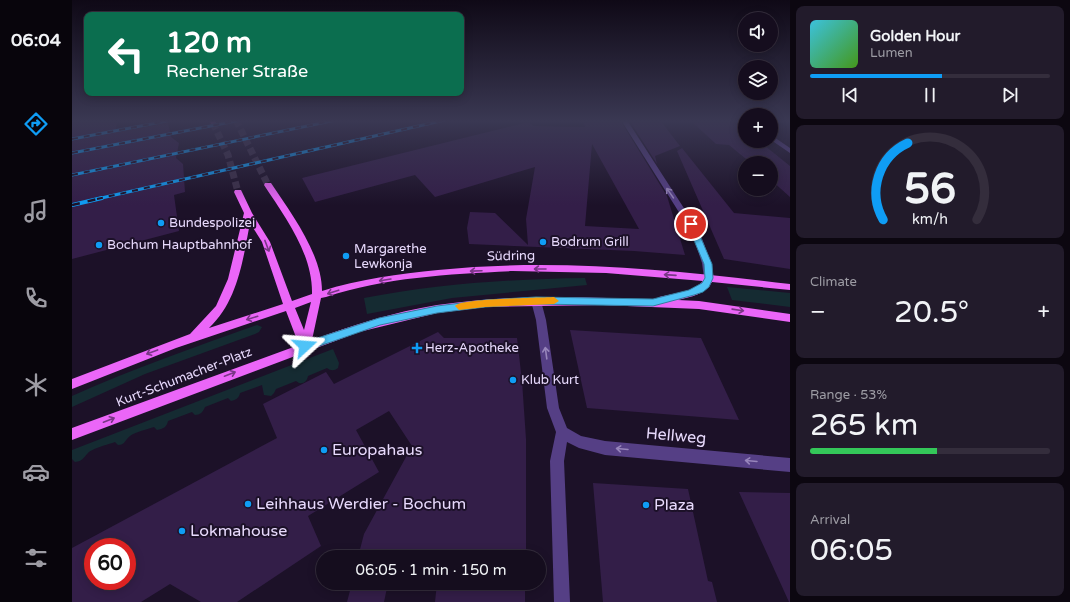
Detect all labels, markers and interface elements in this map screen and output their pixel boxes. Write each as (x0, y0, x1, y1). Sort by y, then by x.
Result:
map controls (738, 12, 778, 196)
button: sound (738, 12, 778, 52)
text: 120 m (166, 26, 252, 60)
text: Golden Hour (870, 27, 960, 45)
icon: left (100, 28, 152, 80)
text: 06:04 (11, 29, 61, 51)
text: Lumen (870, 45, 913, 61)
text: Rechener Straße (166, 60, 308, 82)
button: layers (738, 60, 778, 100)
icon: previous (839, 84, 861, 106)
icon: pause (919, 84, 941, 106)
icon: next (999, 84, 1021, 106)
button: + (738, 108, 778, 148)
icon: directions (22, 110, 50, 138)
button: − (738, 156, 778, 196)
text: 56 (904, 165, 956, 215)
one-way arrow (666, 187, 674, 198)
icon: music (22, 197, 50, 225)
pin (674, 207, 708, 241)
text: km/h (912, 210, 948, 227)
icon: arrive (680, 213, 702, 235)
place label: Bundespolizei (169, 215, 255, 231)
marker: Bundespolizei (156, 218, 166, 228)
place label: Bodrum Grill (551, 234, 629, 250)
place label: Bochum Hauptbahnhof (107, 237, 252, 253)
marker: Bodrum Grill (538, 237, 548, 247)
marker: Bochum Hauptbahnhof (94, 240, 104, 250)
one-way arrow (263, 240, 271, 252)
place label: Margarethe Lewkonja (354, 241, 427, 272)
street label: Südring (487, 248, 535, 264)
marker: Margarethe Lewkonja (341, 251, 351, 261)
one-way arrow (534, 265, 547, 273)
one-way arrow (470, 267, 483, 274)
one-way arrow (664, 272, 677, 279)
text: Climate (810, 274, 857, 290)
one-way arrow (379, 276, 392, 284)
icon: phone (22, 284, 50, 312)
one-way arrow (327, 289, 340, 296)
text: 20.5° (894, 294, 969, 331)
text: − (810, 299, 826, 325)
text: + (1038, 299, 1050, 325)
one-way arrow (731, 306, 744, 314)
one-way arrow (246, 315, 259, 322)
position arrow (284, 325, 326, 367)
place label: Herz-Apotheke (425, 340, 519, 356)
marker: Herz-Apotheke (412, 343, 422, 353)
street label: Kurt-Schumacher-Platz (114, 344, 254, 410)
one-way arrow (542, 347, 550, 360)
one-way arrow (146, 349, 158, 357)
one-way arrow (224, 370, 236, 378)
icon: climate (22, 371, 50, 399)
place label: Klub Kurt (521, 372, 579, 388)
marker: Klub Kurt (508, 375, 518, 385)
text: Range · 53% (810, 387, 887, 403)
text: 265 km (810, 407, 918, 444)
one-way arrow (102, 416, 114, 424)
street label: Hellweg (645, 423, 707, 449)
place label: Europahaus (332, 440, 423, 460)
marker: Europahaus (319, 445, 329, 455)
one-way arrow (616, 446, 629, 453)
one-way arrow (745, 457, 758, 465)
icon: car (22, 458, 50, 486)
place label: Leihhaus Werdier - Bochum (256, 494, 466, 514)
place label: Plaza (654, 495, 695, 515)
marker: Leihhaus Werdier - Bochum (243, 499, 253, 509)
marker: Plaza (641, 500, 651, 510)
text: Arrival (810, 512, 850, 528)
place label: Lokmahouse (190, 521, 287, 541)
marker: Lokmahouse (177, 526, 187, 536)
text: 06:05 (810, 532, 893, 569)
speed limit sign: 60 (84, 538, 136, 590)
icon: filters (22, 544, 50, 572)
text: 06:05 · 1 min · 150 m (356, 561, 506, 579)

